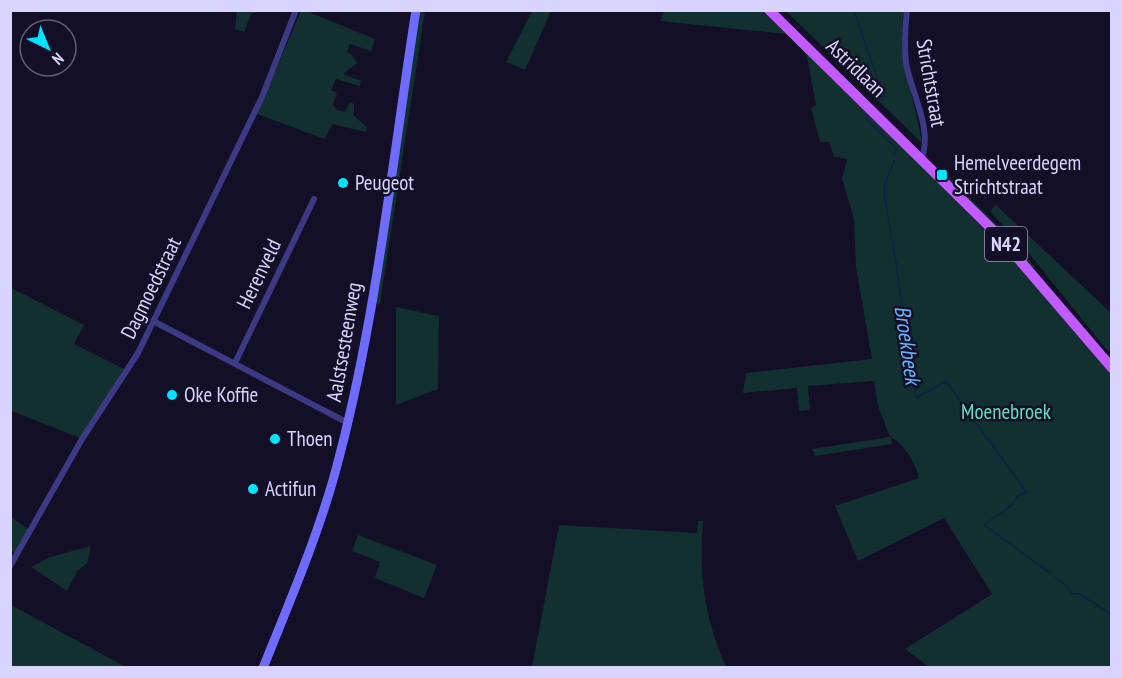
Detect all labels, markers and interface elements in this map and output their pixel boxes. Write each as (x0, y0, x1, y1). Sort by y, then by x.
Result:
north arrow (18, 18, 78, 78)
street label: Astridlaan (821, 33, 892, 103)
street label: Strichtstraat (910, 37, 953, 129)
text: N (48, 49, 68, 69)
place label: Hemelveerdegem Strichtstraat (954, 149, 1081, 200)
marker: Hemelveerdegem Strichtstraat (935, 168, 949, 182)
place label: Peugeot (355, 169, 414, 196)
marker: Peugeot (336, 176, 350, 190)
road number: N42 (985, 227, 1027, 261)
street label: Dagmoedstraat (114, 232, 187, 343)
street label: Herenveld (230, 234, 287, 313)
street label: Aalstsesteenweg (320, 280, 367, 404)
water label: Broekbeek (889, 304, 928, 389)
place label: Oke Koffie (184, 381, 258, 408)
marker: Oke Koffie (165, 388, 179, 402)
park label: Moenebroek (961, 398, 1051, 425)
place label: Thoen (287, 425, 333, 452)
marker: Thoen (268, 432, 282, 446)
place label: Actifun (265, 475, 316, 502)
marker: Actifun (246, 482, 260, 496)

